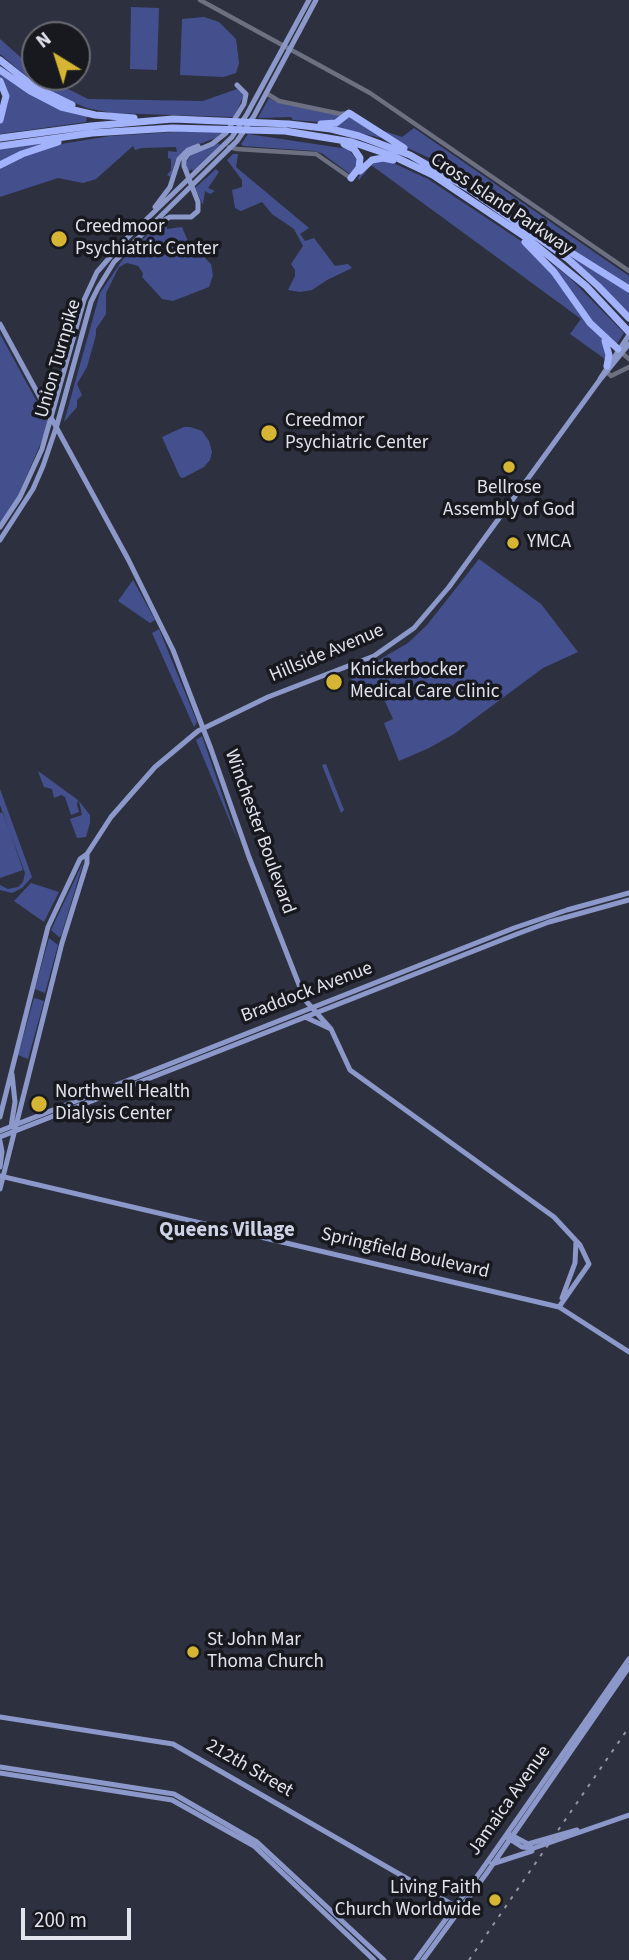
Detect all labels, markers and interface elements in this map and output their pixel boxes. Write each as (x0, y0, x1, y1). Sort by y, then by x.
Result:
north arrow (21, 21, 91, 91)
text: N (31, 26, 57, 55)
street label: Cross Island Parkway (425, 149, 577, 261)
place label: Creedmoor Psychiatric Center (75, 217, 218, 261)
marker: Creedmoor Psychiatric Center (49, 229, 69, 249)
street label: Union Turnpike (31, 297, 87, 421)
place label: Creedmor Psychiatric Center (285, 411, 428, 455)
marker: Creedmor Psychiatric Center (259, 423, 279, 443)
marker: Bellrose Assembly of God (501, 459, 517, 475)
place label: Bellrose Assembly of God (443, 478, 575, 522)
place label: YMCA (527, 532, 571, 554)
marker: YMCA (505, 535, 521, 551)
street label: Hillside Avenue (267, 620, 387, 688)
place label: Knickerbocker Medical Care Clinic (350, 660, 499, 704)
marker: Knickerbocker Medical Care Clinic (324, 672, 344, 692)
street label: Winchester Boulevard (219, 747, 299, 917)
street label: Braddock Avenue (238, 958, 376, 1028)
place label: Northwell Health Dialysis Center (55, 1082, 190, 1126)
marker: Northwell Health Dialysis Center (29, 1094, 49, 1114)
district label: Queens Village (159, 1218, 295, 1244)
street label: Springfield Boulevard (319, 1224, 491, 1284)
place label: St John Mar Thoma Church (207, 1630, 324, 1674)
marker: St John Mar Thoma Church (185, 1644, 201, 1660)
street label: 212th Street (202, 1735, 296, 1803)
street label: Jamaica Avenue (464, 1742, 556, 1860)
place label: Living Faith Church Worldwide (335, 1878, 481, 1922)
marker: Living Faith Church Worldwide (487, 1892, 503, 1908)
scale bar (24, 1894, 135, 1938)
text: 200 m (34, 1905, 87, 1935)

